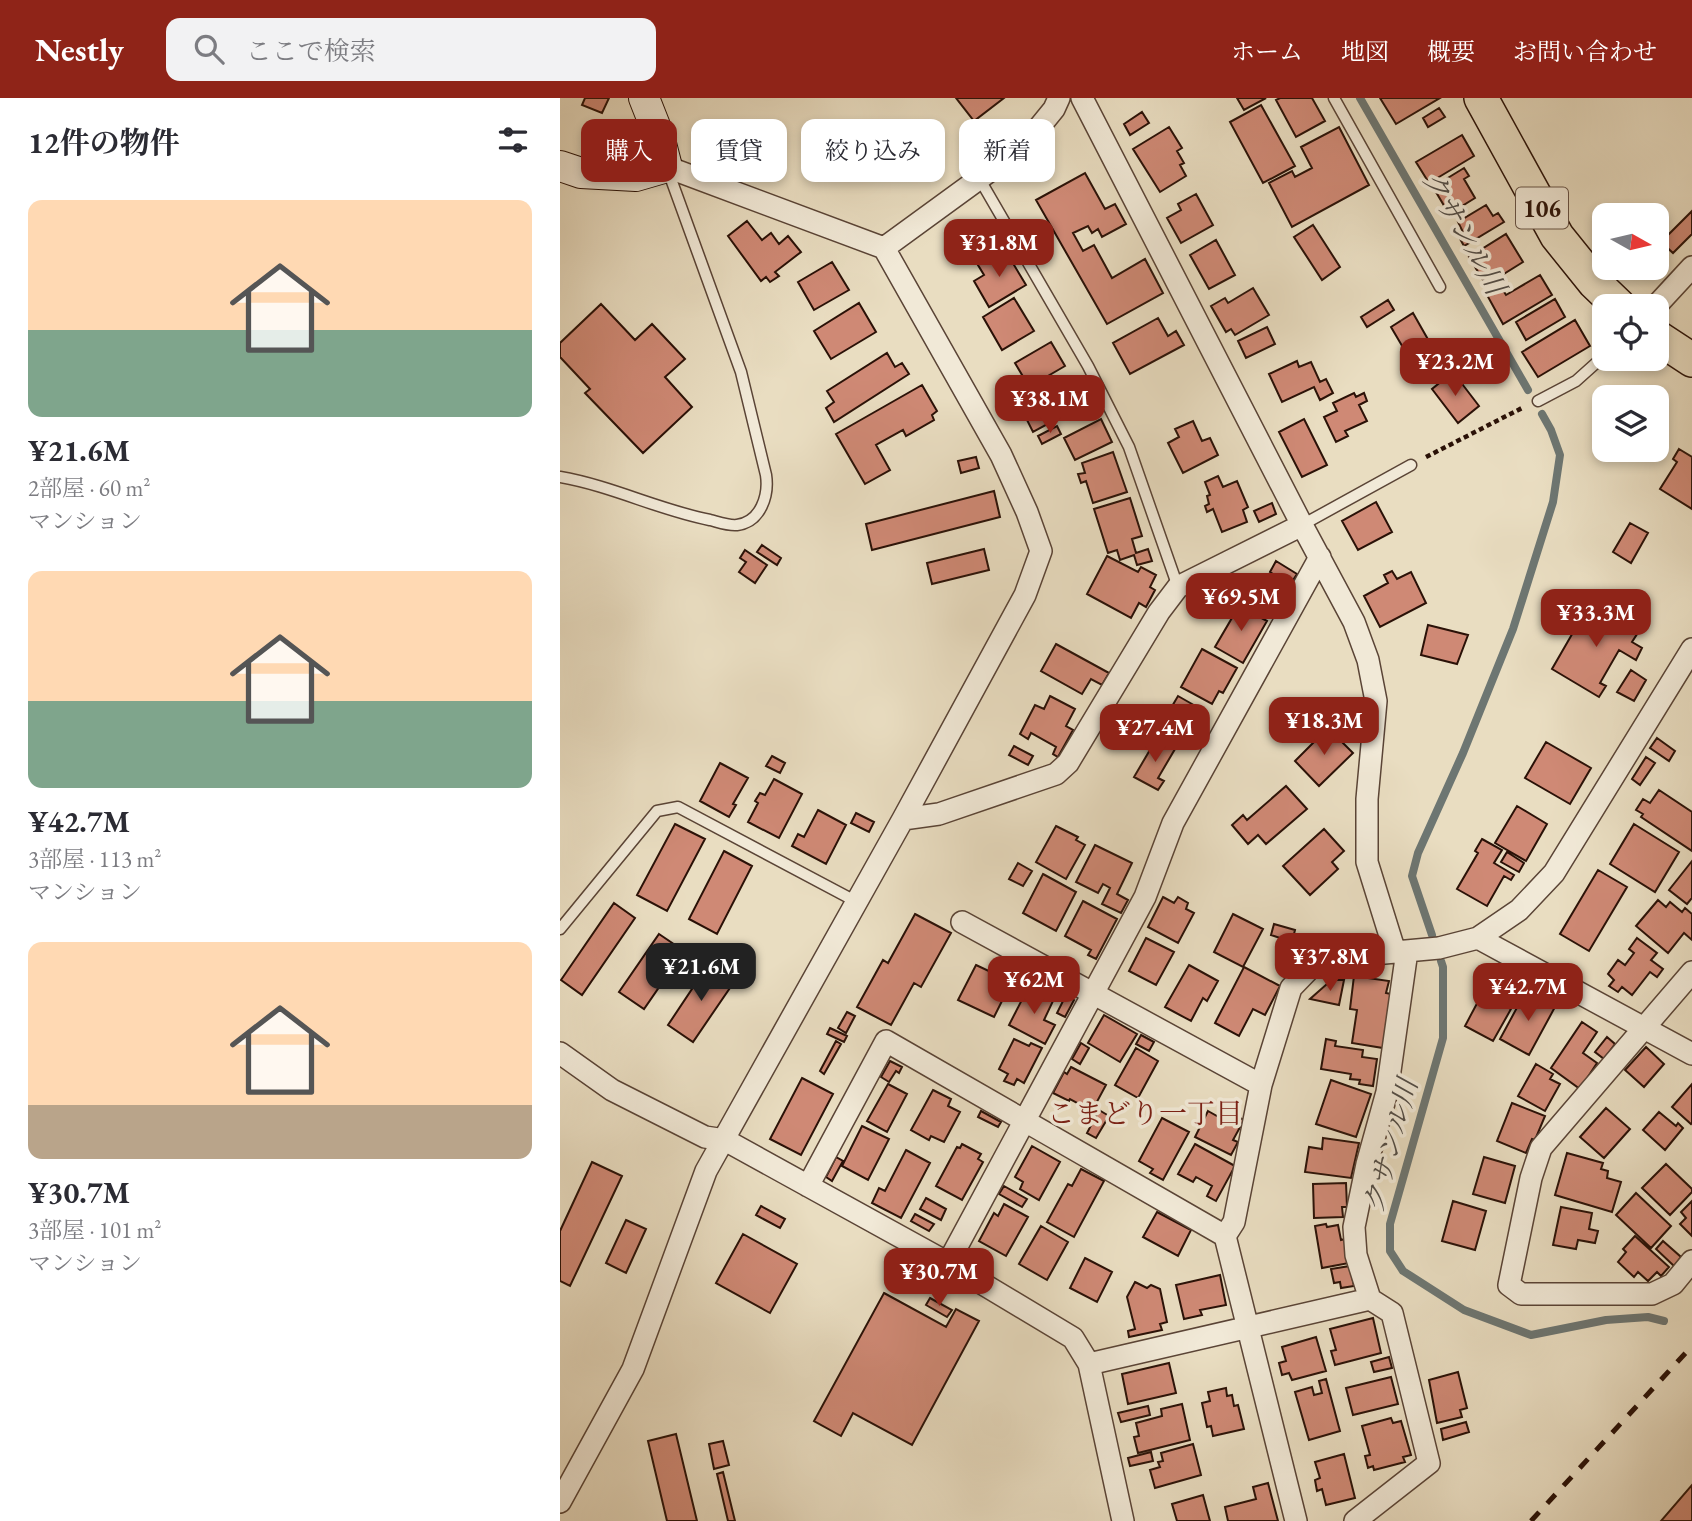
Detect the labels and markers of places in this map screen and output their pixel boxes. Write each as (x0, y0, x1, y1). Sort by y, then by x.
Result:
pin: ¥31.8M (942, 220, 1056, 279)
pin: ¥23.2M (1398, 338, 1512, 398)
pin: ¥38.1M (993, 376, 1107, 435)
pin: ¥69.5M (1184, 574, 1298, 633)
pin: ¥33.3M (1539, 589, 1653, 649)
pin: ¥18.3M (1267, 698, 1381, 757)
pin: ¥27.4M (1098, 704, 1212, 764)
pin: ¥37.8M (1273, 934, 1387, 993)
pin: ¥21.6M (644, 944, 758, 1003)
pin: ¥62M (993, 956, 1075, 1016)
pin: ¥42.7M (1471, 964, 1585, 1023)
pin: ¥30.7M (882, 1248, 996, 1308)

